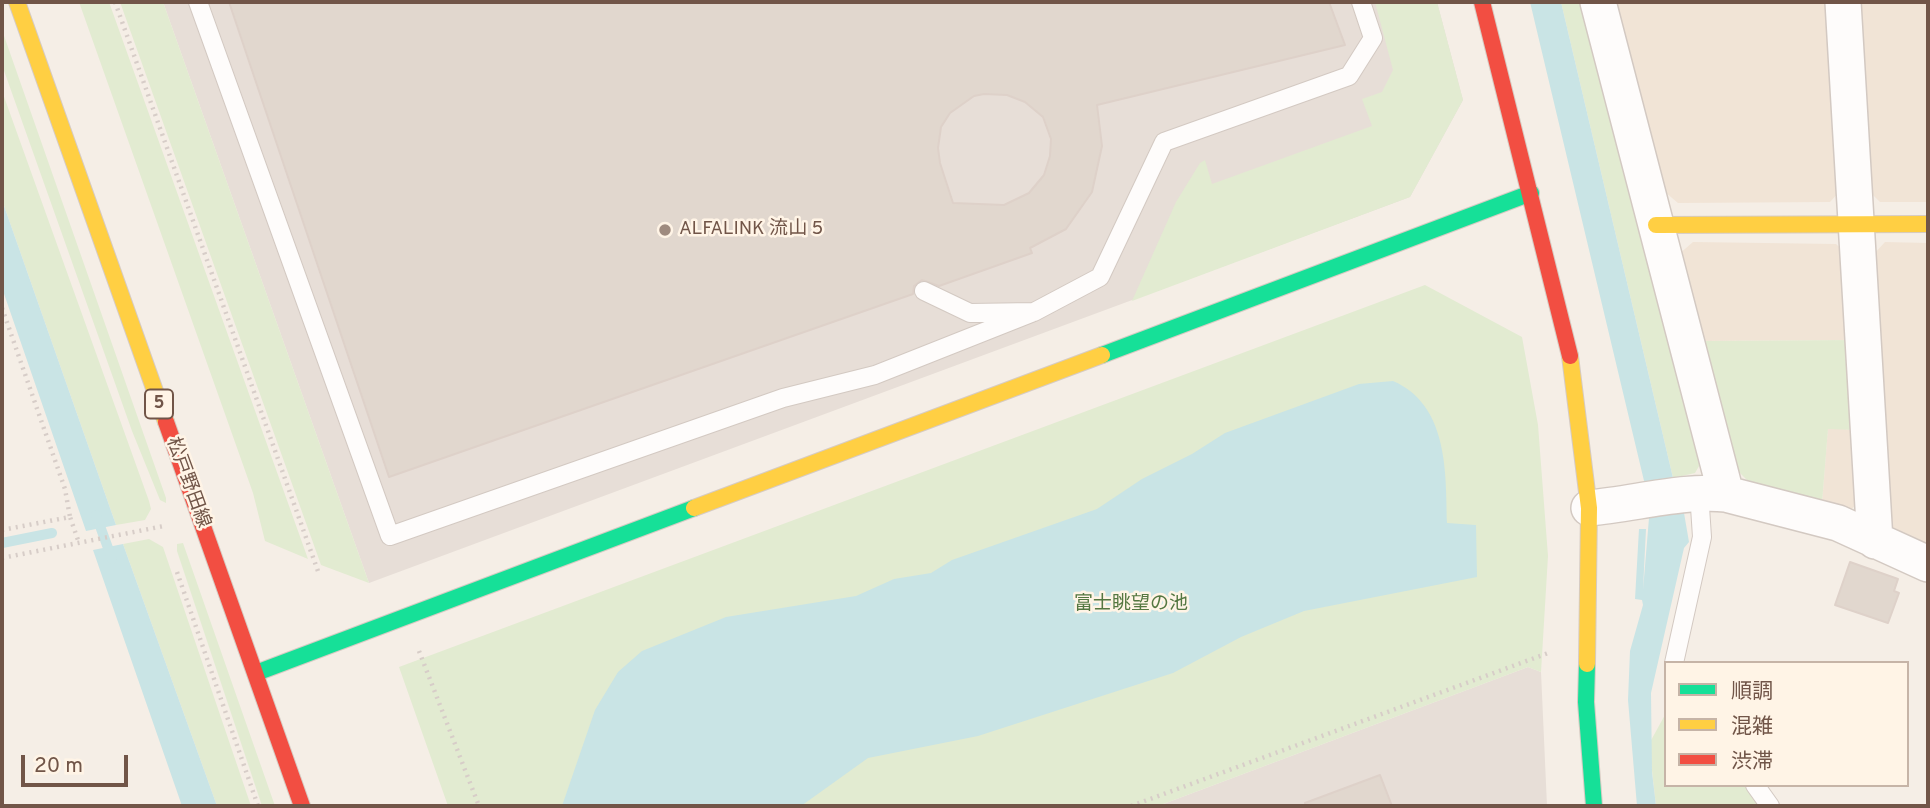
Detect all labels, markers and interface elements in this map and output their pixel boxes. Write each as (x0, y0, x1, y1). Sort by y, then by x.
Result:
place label: ALFALINK 流山 5 (679, 219, 823, 241)
marker: ALFALINK 流山 5 (657, 222, 673, 238)
road number: 5 (145, 390, 173, 418)
street label: 松戸野田線 (160, 434, 214, 532)
park label: 富士眺望の池 (1074, 594, 1188, 616)
legend (1664, 661, 1909, 787)
text: 順調 (1731, 679, 1773, 706)
text: 混雑 (1731, 714, 1773, 741)
scale bar (24, 742, 131, 786)
text: 渋滞 (1731, 749, 1773, 776)
text: 20 m (34, 753, 83, 780)

